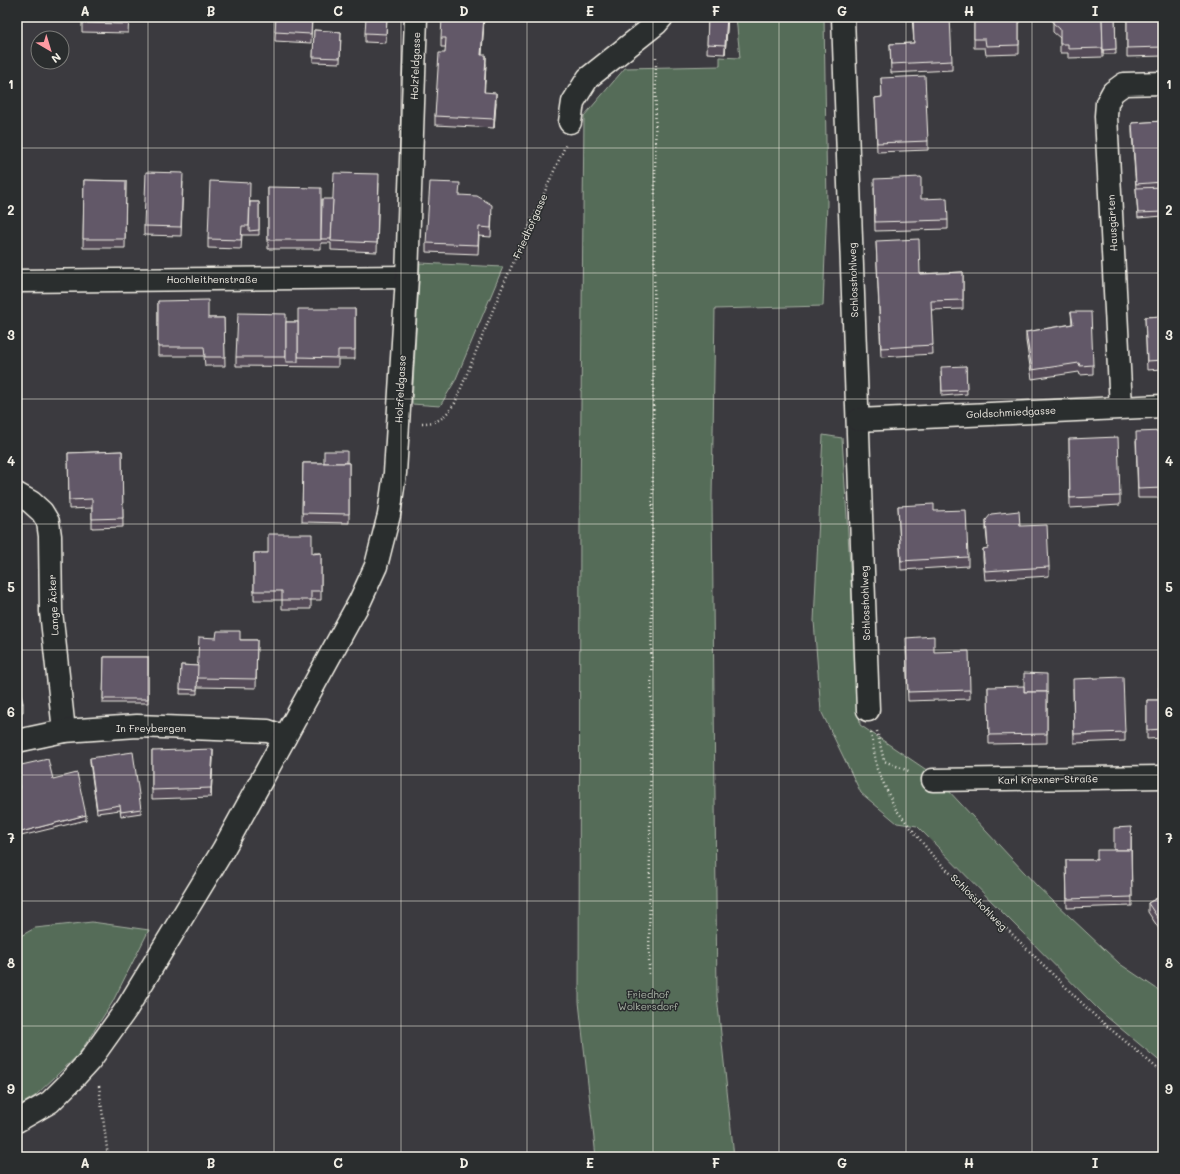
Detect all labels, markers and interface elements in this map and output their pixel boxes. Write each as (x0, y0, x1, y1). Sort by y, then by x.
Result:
text: A (80, 2, 90, 19)
text: B (207, 2, 216, 19)
text: C (333, 2, 343, 19)
text: D (459, 2, 469, 19)
text: E (586, 2, 594, 19)
text: F (712, 2, 720, 19)
text: G (837, 2, 847, 19)
text: H (964, 2, 974, 19)
text: I (1092, 2, 1099, 19)
north arrow (30, 30, 70, 70)
street label: Holzfeldgasse (407, 32, 423, 100)
text: N (49, 50, 64, 67)
text: 1 (8, 75, 14, 92)
text: 1 (1166, 75, 1172, 92)
street label: Friedhofgasse (509, 191, 551, 261)
street label: Hausgärten (1104, 194, 1120, 252)
text: 2 (7, 201, 15, 218)
text: 2 (1165, 201, 1173, 218)
street label: Schlosshohlweg (845, 242, 861, 318)
street label: Hochleithenstraße (166, 272, 258, 286)
text: 3 (7, 326, 15, 343)
text: 3 (1165, 326, 1173, 343)
street label: Holzfeldgasse (391, 355, 409, 423)
street label: Goldschmiedgasse (966, 403, 1056, 421)
text: 4 (7, 452, 15, 469)
text: 4 (1165, 452, 1173, 469)
street label: Schlosshohlweg (857, 565, 873, 641)
street label: Lange Äcker (44, 574, 62, 636)
text: 5 (7, 578, 15, 595)
text: 5 (1165, 578, 1173, 595)
text: 6 (7, 703, 15, 720)
text: 6 (1165, 703, 1173, 720)
street label: In Freybergen (116, 721, 186, 735)
street label: Karl Krexner-Straße (998, 771, 1098, 787)
text: 7 (7, 829, 15, 846)
text: 7 (1165, 829, 1173, 846)
street label: Schlosshohlweg (948, 871, 1011, 934)
text: 8 (7, 954, 15, 971)
text: 8 (1165, 954, 1173, 971)
park label: Friedhof Wolkersdorf (618, 987, 679, 1013)
text: 9 (7, 1080, 15, 1097)
text: 9 (1165, 1080, 1173, 1097)
text: A (80, 1154, 90, 1171)
text: B (207, 1154, 216, 1171)
text: C (333, 1154, 343, 1171)
text: D (459, 1154, 469, 1171)
text: E (586, 1154, 594, 1171)
text: F (712, 1154, 720, 1171)
text: G (837, 1154, 847, 1171)
text: H (964, 1154, 974, 1171)
text: I (1092, 1154, 1099, 1171)

